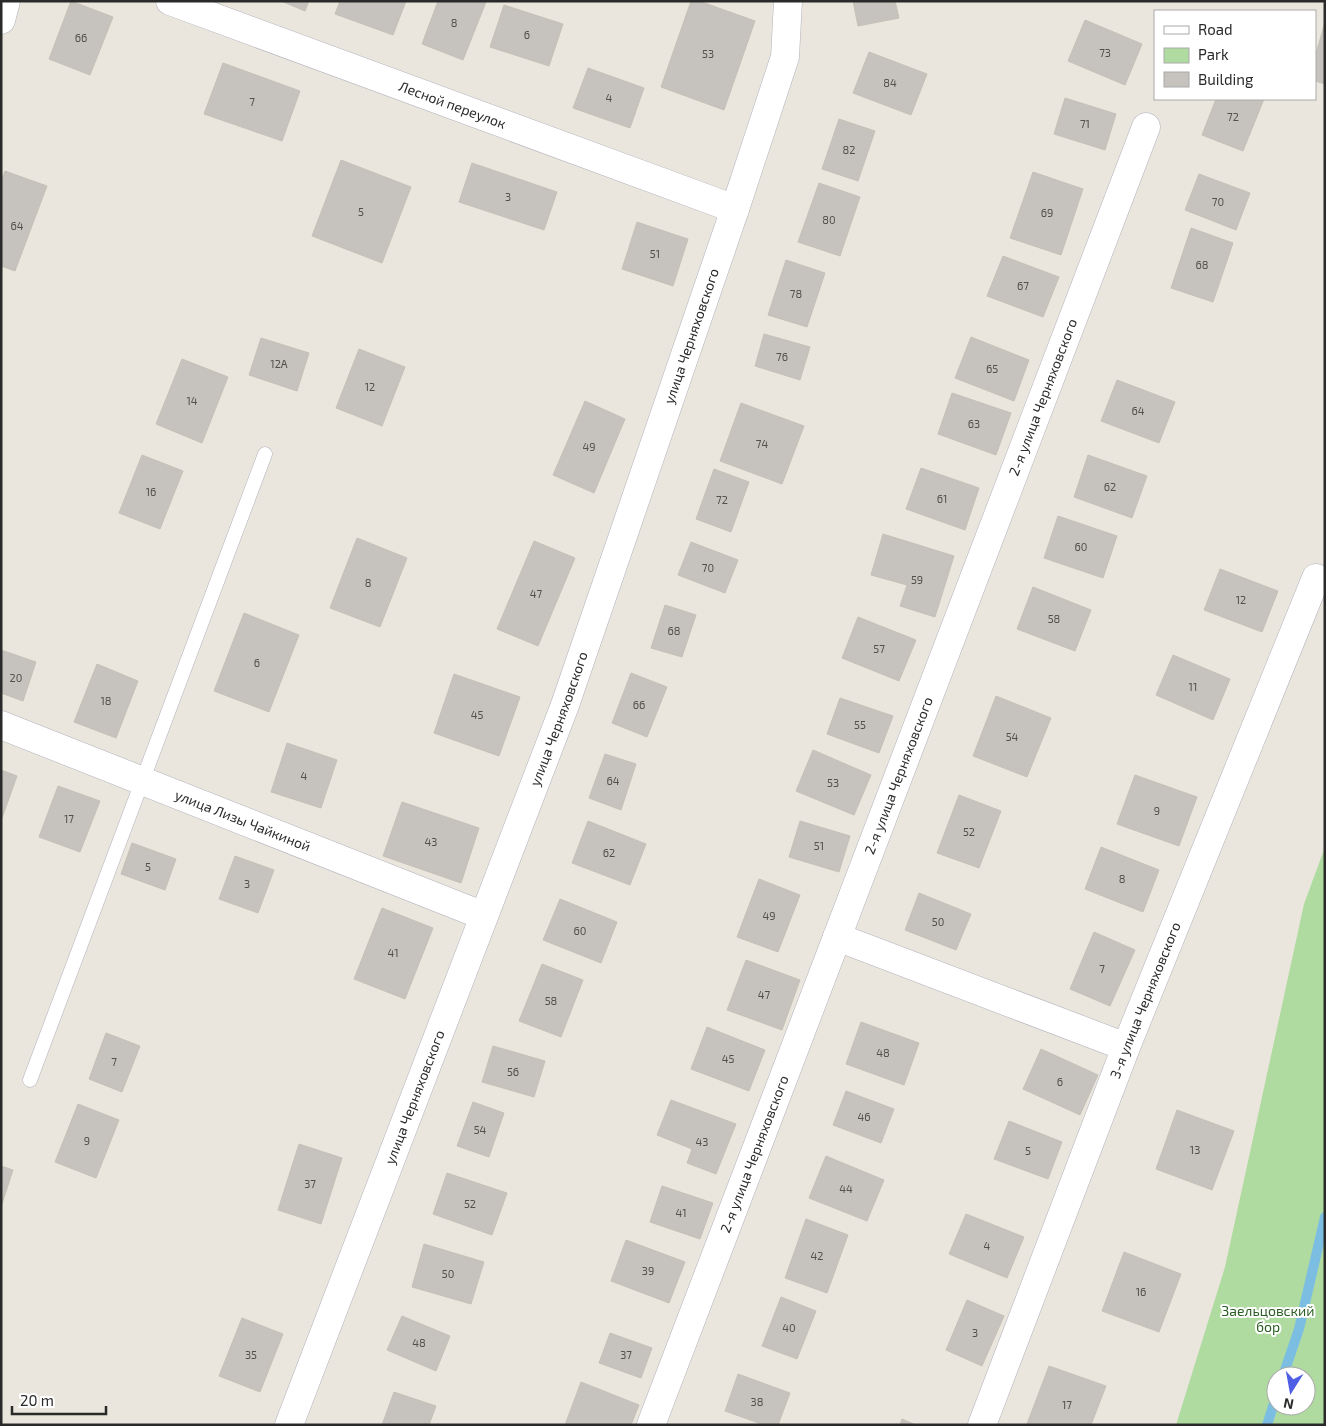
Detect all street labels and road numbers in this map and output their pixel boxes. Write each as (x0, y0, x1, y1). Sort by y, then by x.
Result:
street label: Лесной переулок (397, 77, 509, 132)
street label: улица Черняховского (660, 266, 722, 406)
street label: 2-я улица Черняховского (1005, 316, 1080, 478)
street label: улица Черняховского (526, 649, 591, 788)
street label: 2-я улица Черняховского (860, 694, 936, 857)
street label: улица Лизы Чайкиной (173, 786, 313, 855)
street label: 3-я улица Черняховского (1106, 919, 1184, 1081)
street label: улица Черняховского (381, 1028, 448, 1167)
street label: 2-я улица Черняховского (716, 1073, 792, 1235)

